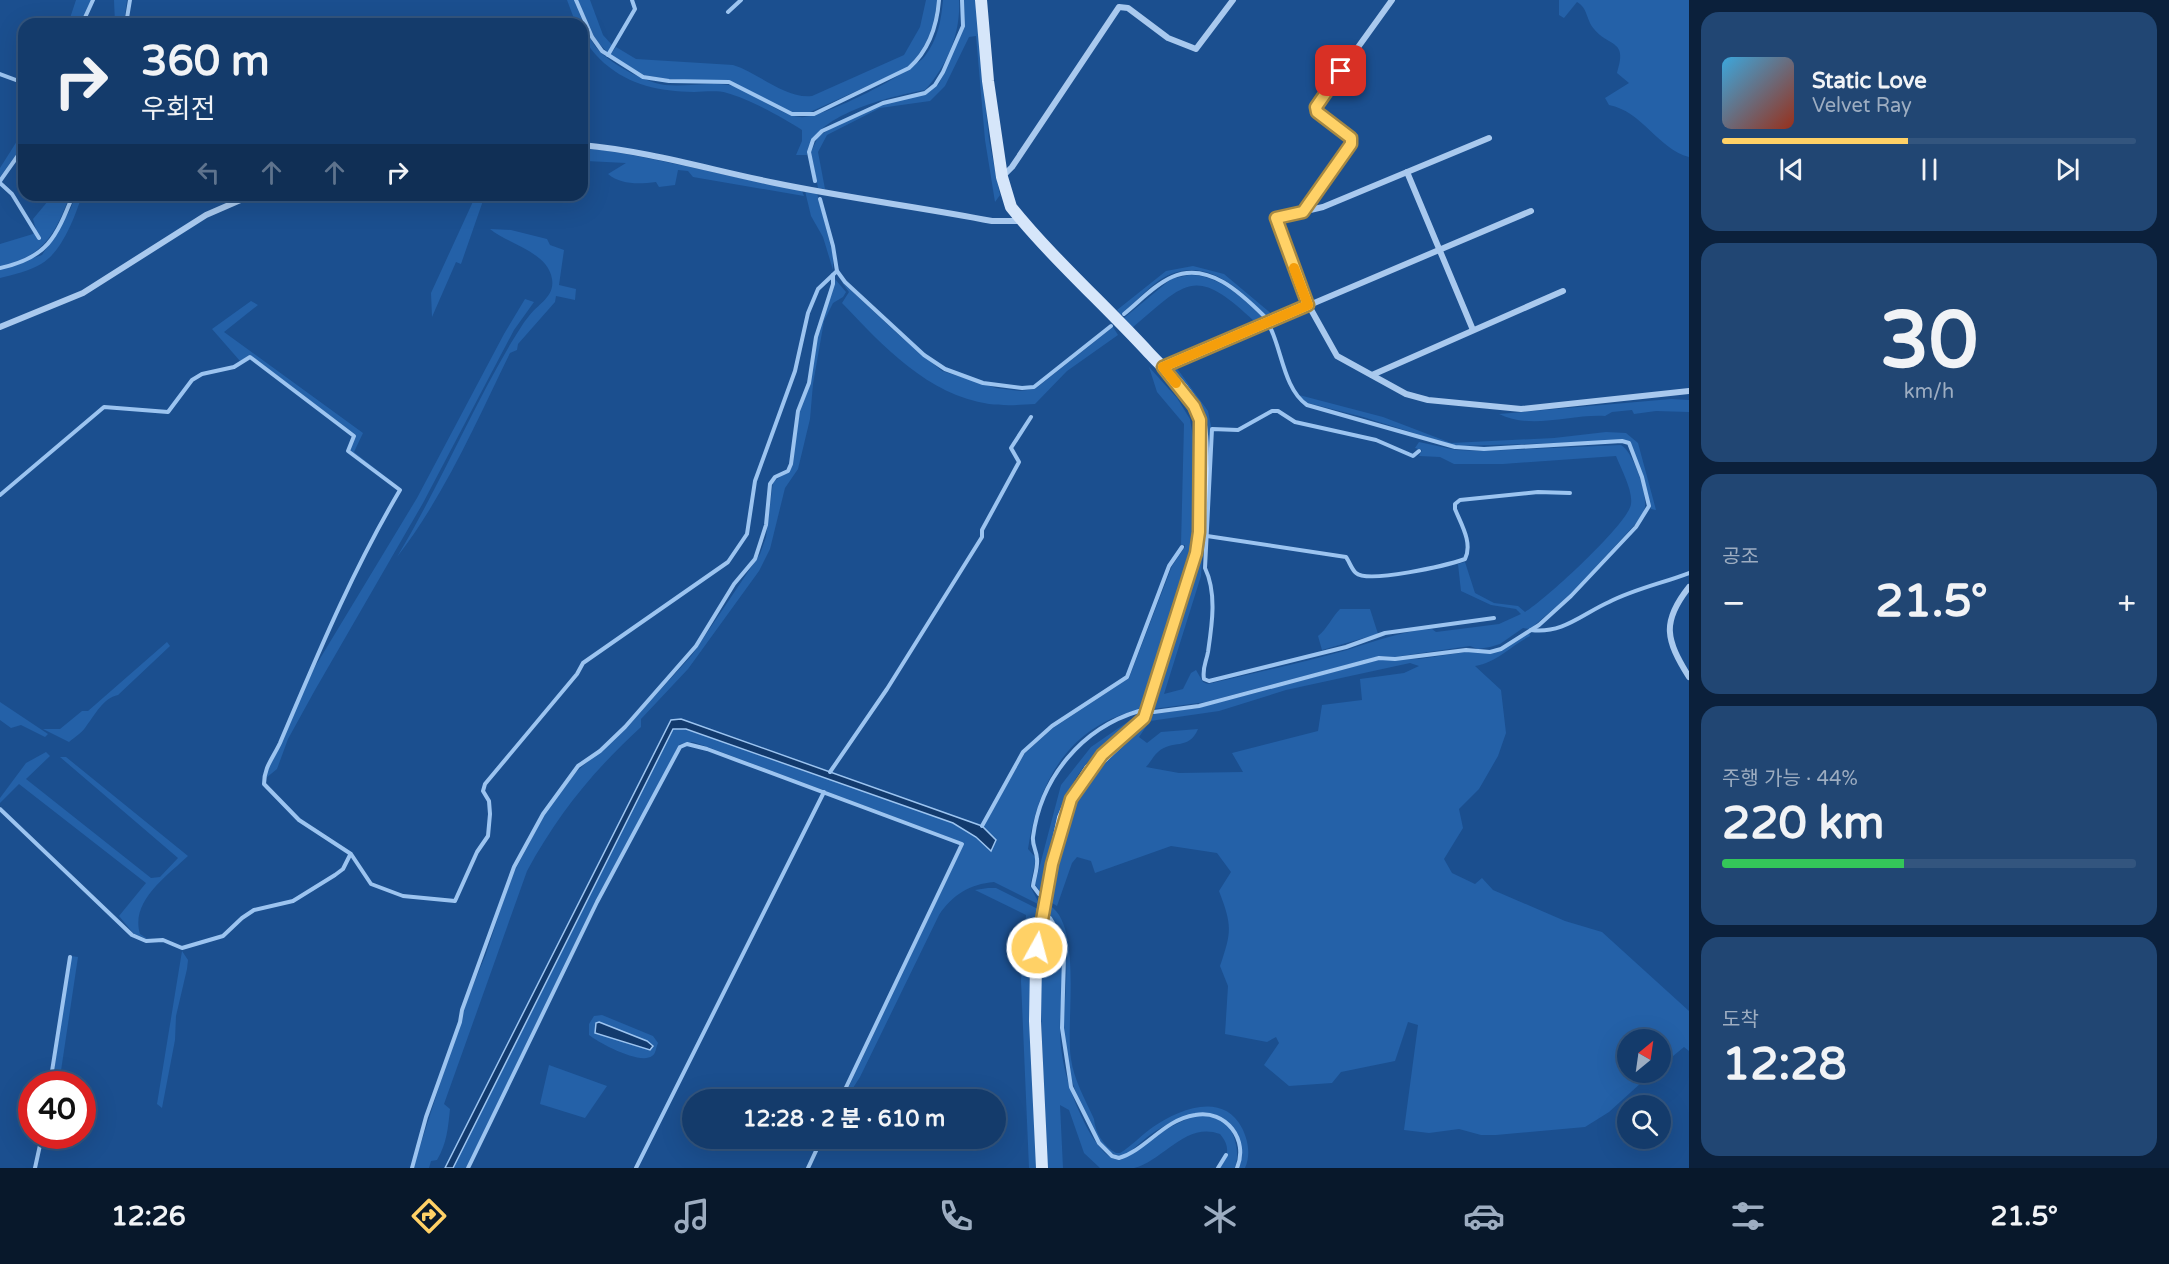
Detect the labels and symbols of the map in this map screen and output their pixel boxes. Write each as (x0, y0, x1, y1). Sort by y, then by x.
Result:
pin (1315, 45, 1366, 96)
position arrow (1005, 916, 1069, 980)
north arrow (1617, 1029, 1671, 1083)
speed limit sign: 40 (18, 1071, 96, 1149)

